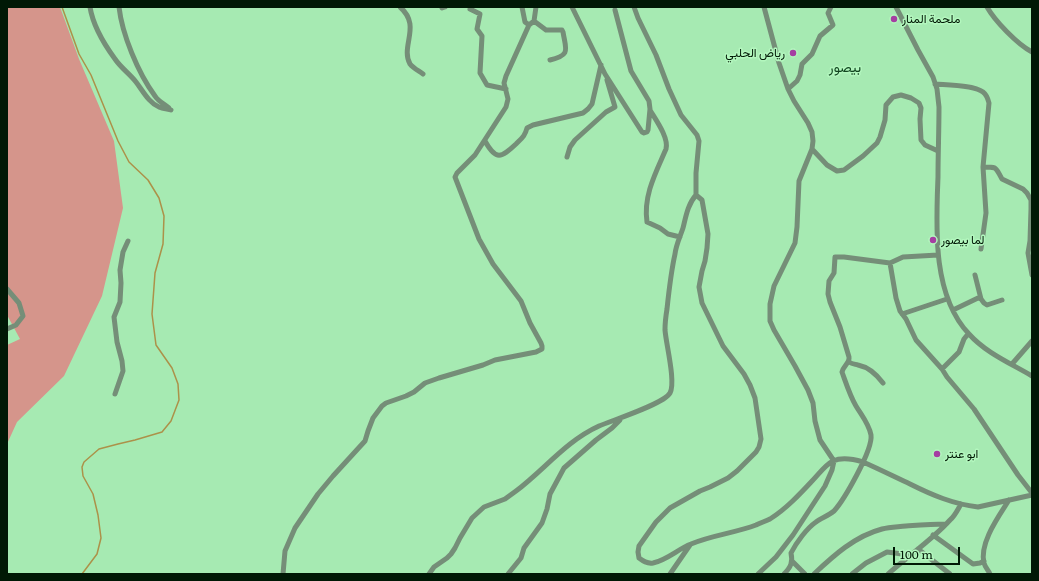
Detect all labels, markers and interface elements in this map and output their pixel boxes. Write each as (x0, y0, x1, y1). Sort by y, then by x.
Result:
place label: ملحمة المنار (902, 12, 960, 26)
marker: ملحمة المنار (889, 14, 899, 24)
place label: رياض الحلبي (725, 46, 785, 60)
marker: رياض الحلبي (788, 48, 798, 58)
district label: بيصور (829, 60, 861, 76)
place label: لما بيصور (941, 233, 985, 247)
marker: لما بيصور (928, 235, 938, 245)
place label: ابو عنتر (945, 447, 978, 461)
marker: ابو عنتر (932, 449, 942, 459)
scale bar (895, 539, 962, 565)
text: 100 m (900, 545, 933, 563)

